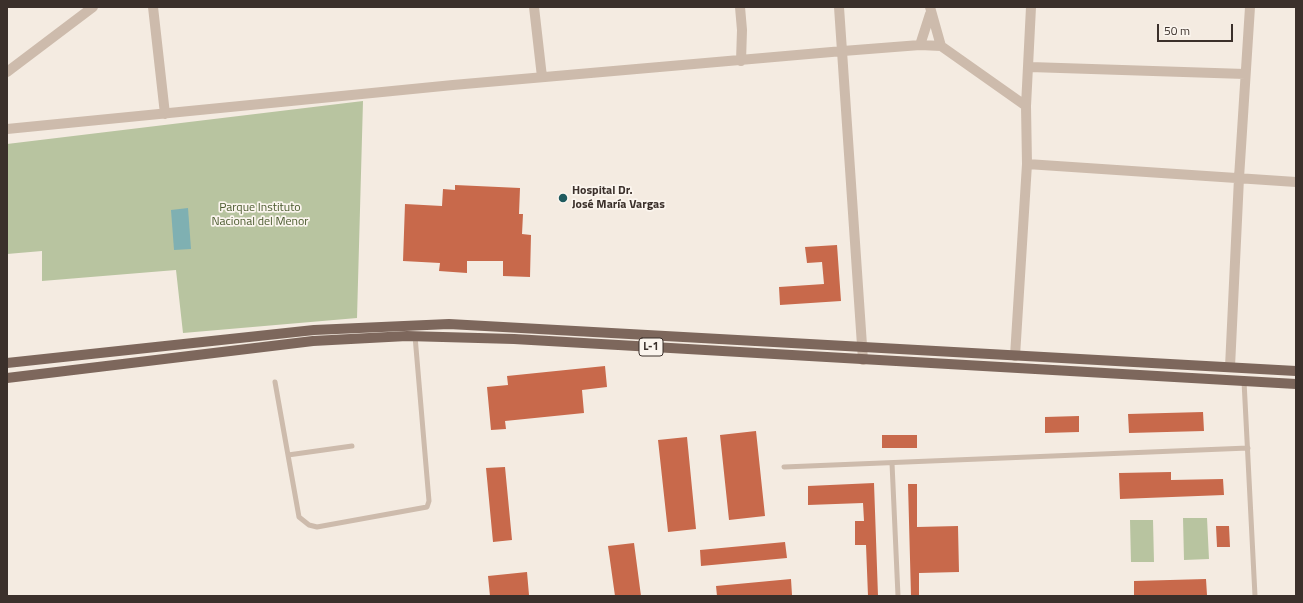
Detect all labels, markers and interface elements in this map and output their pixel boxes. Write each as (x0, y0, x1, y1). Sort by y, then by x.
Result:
scale bar (1159, 16, 1235, 42)
text: 50 m (1164, 21, 1190, 40)
place label: Hospital Dr. José María Vargas (572, 184, 665, 212)
marker: Hospital Dr. José María Vargas (557, 192, 569, 204)
park label: Parque Instituto Nacional del Menor (211, 201, 309, 229)
road number: L-1 (639, 338, 663, 356)

